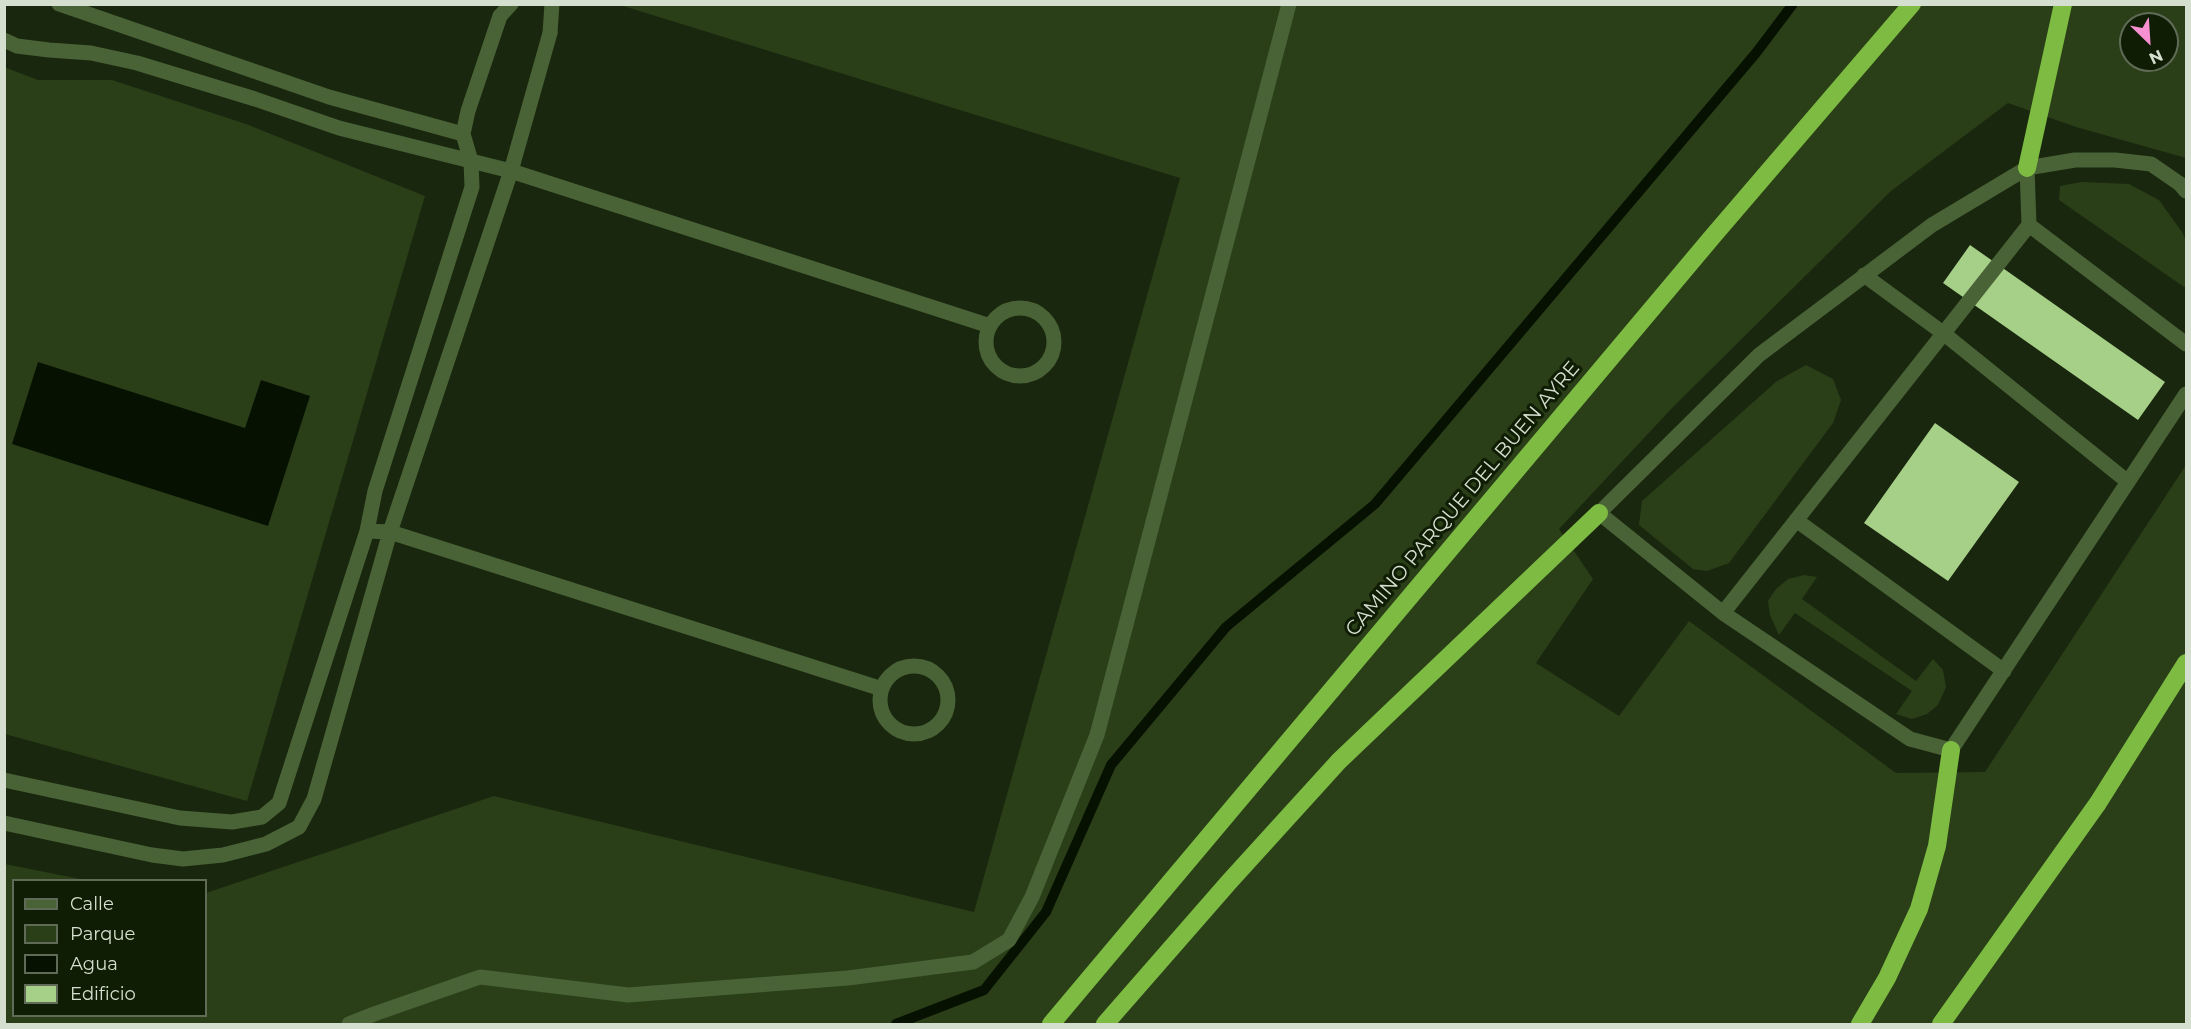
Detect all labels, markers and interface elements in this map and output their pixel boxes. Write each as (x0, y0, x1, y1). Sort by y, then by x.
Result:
north arrow (2119, 12, 2179, 72)
text: N (2146, 46, 2166, 68)
street label: CAMINO PARQUE DEL BUEN AYRE (1341, 357, 1585, 641)
legend (12, 879, 207, 1017)
text: Calle (70, 893, 114, 915)
text: Parque (70, 923, 135, 945)
text: Agua (70, 953, 118, 975)
text: Edificio (70, 983, 136, 1005)

